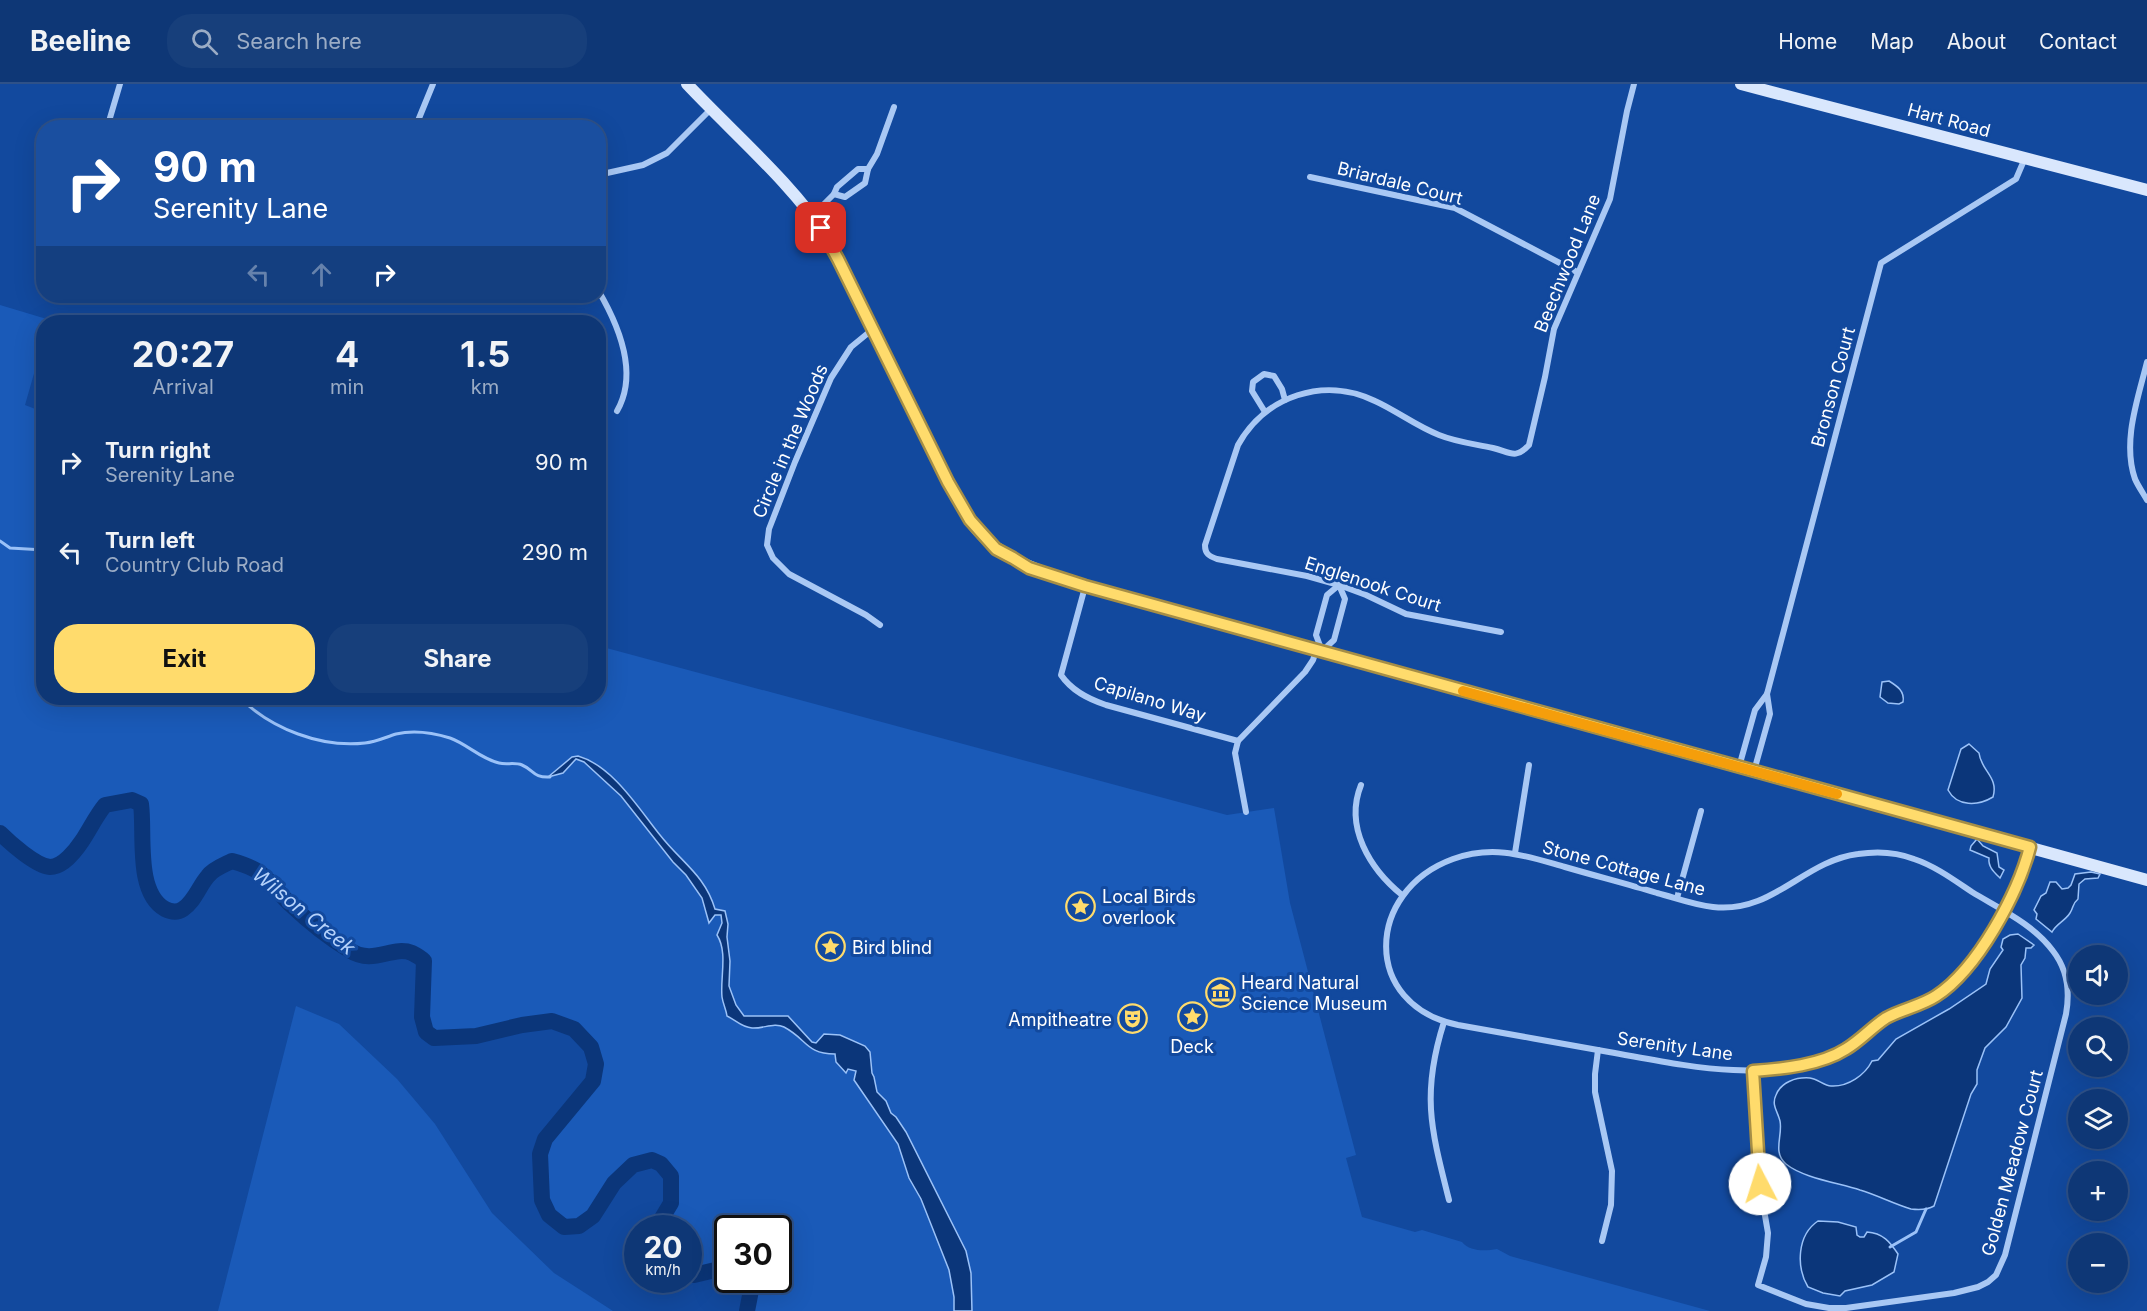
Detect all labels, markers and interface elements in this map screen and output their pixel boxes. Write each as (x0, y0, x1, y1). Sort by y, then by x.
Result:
search box (167, 14, 587, 68)
text: Beeline (30, 24, 131, 58)
icon: search (188, 25, 221, 58)
text: Search here (236, 28, 362, 54)
text: Home (1778, 29, 1837, 54)
text: Map (1870, 29, 1914, 54)
text: About (1947, 29, 2006, 54)
text: Contact (2039, 29, 2117, 54)
street label: Hart Road (1905, 99, 1993, 141)
text: 90 m (153, 141, 257, 192)
icon: right (54, 144, 132, 222)
street label: Briardale Court (1335, 157, 1465, 209)
street label: Beechwood Lane (1530, 191, 1604, 335)
text: Serenity Lane (153, 192, 328, 225)
pin (795, 202, 846, 253)
icon: arrive (804, 211, 837, 244)
icon: left (242, 258, 275, 291)
icon: ahead (305, 258, 338, 291)
icon: right (368, 258, 401, 291)
street label: Bronson Court (1807, 325, 1859, 449)
text: 20:27 (132, 332, 234, 376)
text: 4 (335, 332, 359, 376)
text: 1.5 (460, 332, 510, 376)
street label: Circle in the Woods (748, 361, 832, 521)
text: Arrival (152, 375, 214, 399)
text: min (330, 375, 364, 399)
text: km (471, 375, 499, 399)
text: Turn right (105, 437, 211, 463)
icon: right (54, 446, 87, 479)
text: 90 m (535, 449, 588, 475)
text: Serenity Lane (105, 463, 235, 487)
text: Turn left (105, 527, 195, 553)
icon: left (54, 536, 87, 569)
text: 290 m (522, 539, 588, 565)
street label: Englenook Court (1302, 552, 1444, 616)
text: Country Club Road (105, 553, 284, 577)
button: Exit (54, 624, 315, 693)
button: Share (327, 624, 588, 693)
street label: Capilano Way (1091, 672, 1209, 726)
street label: Stone Cottage Lane (1540, 836, 1708, 900)
water label: Wilson Creek (248, 862, 361, 960)
place label: Local Birds overlook (1102, 886, 1196, 928)
place icon: Local Birds overlook (1065, 890, 1097, 922)
place icon: Bird blind (815, 931, 847, 963)
place label: Bird blind (852, 937, 932, 958)
map controls (2068, 945, 2128, 1293)
button: sound (2068, 945, 2128, 1005)
place label: Heard Natural Science Museum (1241, 972, 1387, 1014)
museum icon: Heard Natural Science Museum (1204, 976, 1236, 1008)
place icon: Deck (1176, 1001, 1208, 1033)
theatre icon: Ampitheatre (1117, 1003, 1149, 1035)
place label: Ampitheatre (1008, 1009, 1112, 1030)
button: search (2068, 1017, 2128, 1077)
street label: Serenity Lane (1616, 1027, 1734, 1065)
place label: Deck (1170, 1036, 1214, 1057)
street label: Golden Meadow Court (1977, 1068, 2047, 1258)
button: layers (2068, 1089, 2128, 1149)
position arrow (1728, 1152, 1792, 1216)
button: + (2068, 1161, 2128, 1221)
speed limit sign: 30 (714, 1215, 792, 1293)
text: 20 (643, 1229, 683, 1265)
button: − (2068, 1233, 2128, 1293)
text: km/h (645, 1260, 681, 1279)

